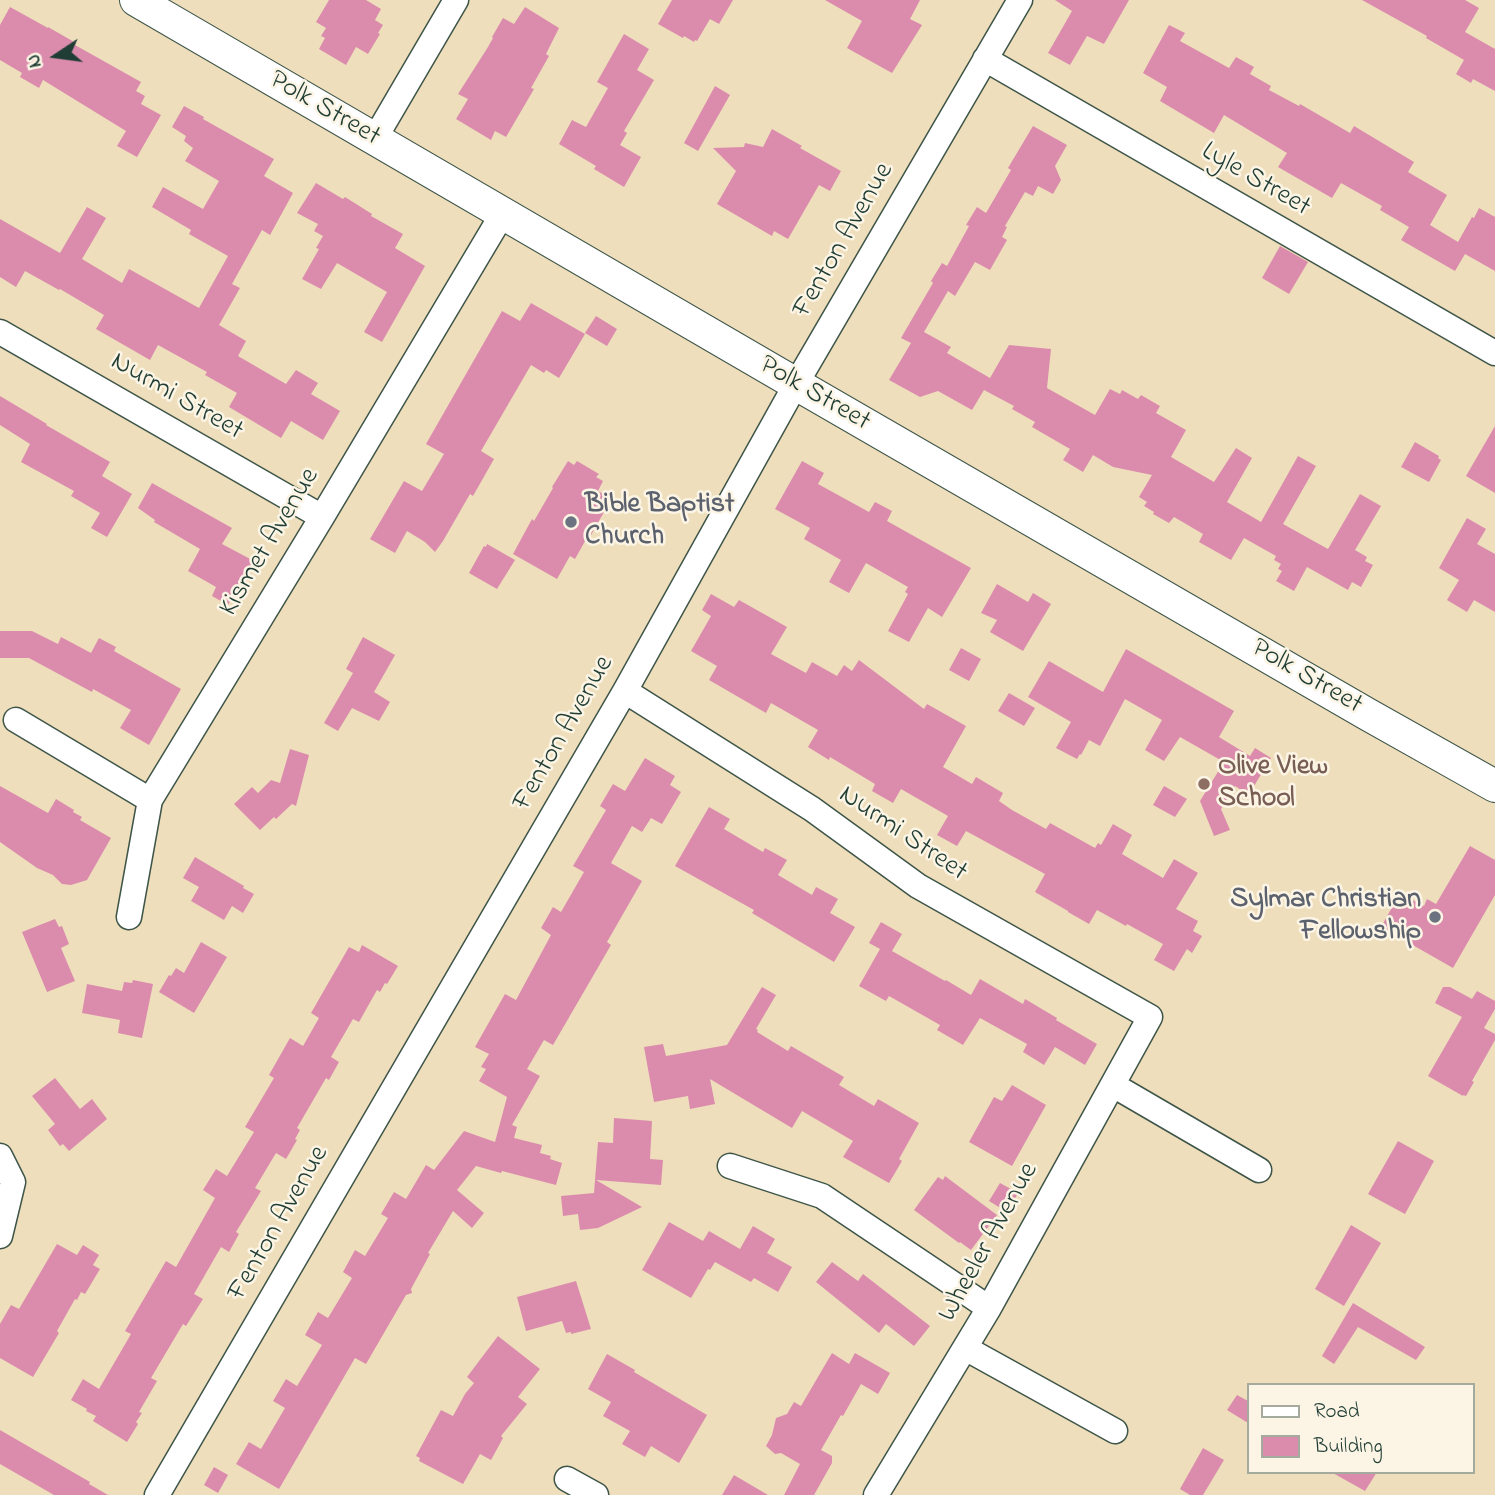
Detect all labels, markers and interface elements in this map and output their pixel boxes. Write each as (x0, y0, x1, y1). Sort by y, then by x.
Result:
north arrow (21, 21, 91, 91)
text: N (20, 52, 50, 70)
street label: Polk Street (262, 65, 386, 155)
street label: Lyle Street (1194, 136, 1316, 226)
street label: Fenton Avenue (787, 158, 903, 324)
street label: Nurmi Street (104, 346, 248, 450)
street label: Polk Street (752, 350, 876, 440)
street label: Kismet Avenue (214, 463, 328, 623)
place label: Bible Baptist Church (585, 489, 734, 555)
marker: Bible Baptist Church (563, 514, 579, 530)
street label: Polk Street (1244, 633, 1368, 723)
street label: Fenton Avenue (507, 651, 623, 817)
place label: Olive View School (1218, 751, 1328, 817)
marker: Olive View School (1196, 776, 1212, 792)
street label: Nurmi Street (831, 780, 973, 890)
place label: Sylmar Christian Fellowship (1230, 884, 1421, 950)
marker: Sylmar Christian Fellowship (1427, 909, 1443, 925)
street label: Fenton Avenue (222, 1141, 338, 1307)
street label: Wheeler Avenue (932, 1158, 1048, 1328)
legend (1246, 1383, 1474, 1474)
text: Road (1314, 1397, 1360, 1427)
text: Building (1314, 1432, 1383, 1462)

